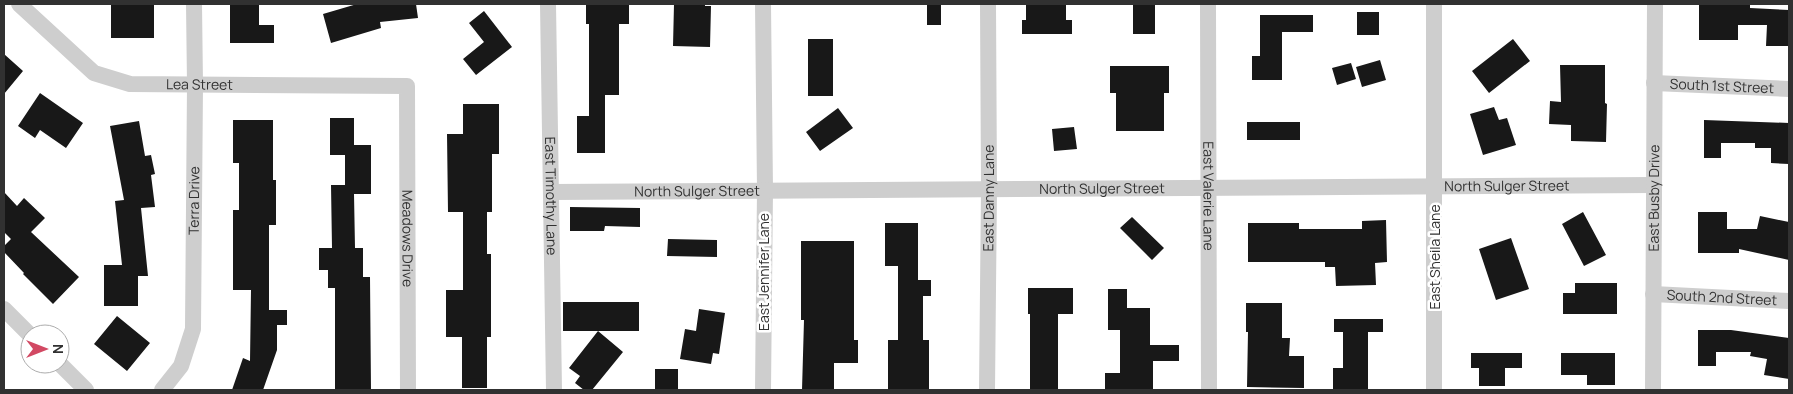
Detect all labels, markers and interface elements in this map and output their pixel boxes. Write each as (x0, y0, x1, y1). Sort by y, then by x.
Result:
street label: Lea Street (166, 74, 233, 94)
street label: South 1st Street (1669, 74, 1775, 97)
street label: East Timothy Lane (541, 136, 562, 256)
street label: East Valerie Lane (1199, 141, 1219, 251)
street label: East Danny Lane (978, 145, 998, 251)
street label: East Busby Drive (1644, 145, 1663, 251)
street label: Terra Drive (184, 166, 203, 235)
street label: North Sulger Street (1444, 176, 1570, 195)
street label: North Sulger Street (1039, 178, 1165, 198)
street label: North Sulger Street (634, 181, 760, 200)
street label: Meadows Drive (398, 190, 418, 287)
street label: East Sheila Lane (1425, 204, 1444, 310)
street label: East Jennifer Lane (754, 213, 773, 331)
street label: South 2nd Street (1666, 285, 1778, 309)
north arrow (20, 324, 70, 374)
text: N (49, 344, 68, 354)

